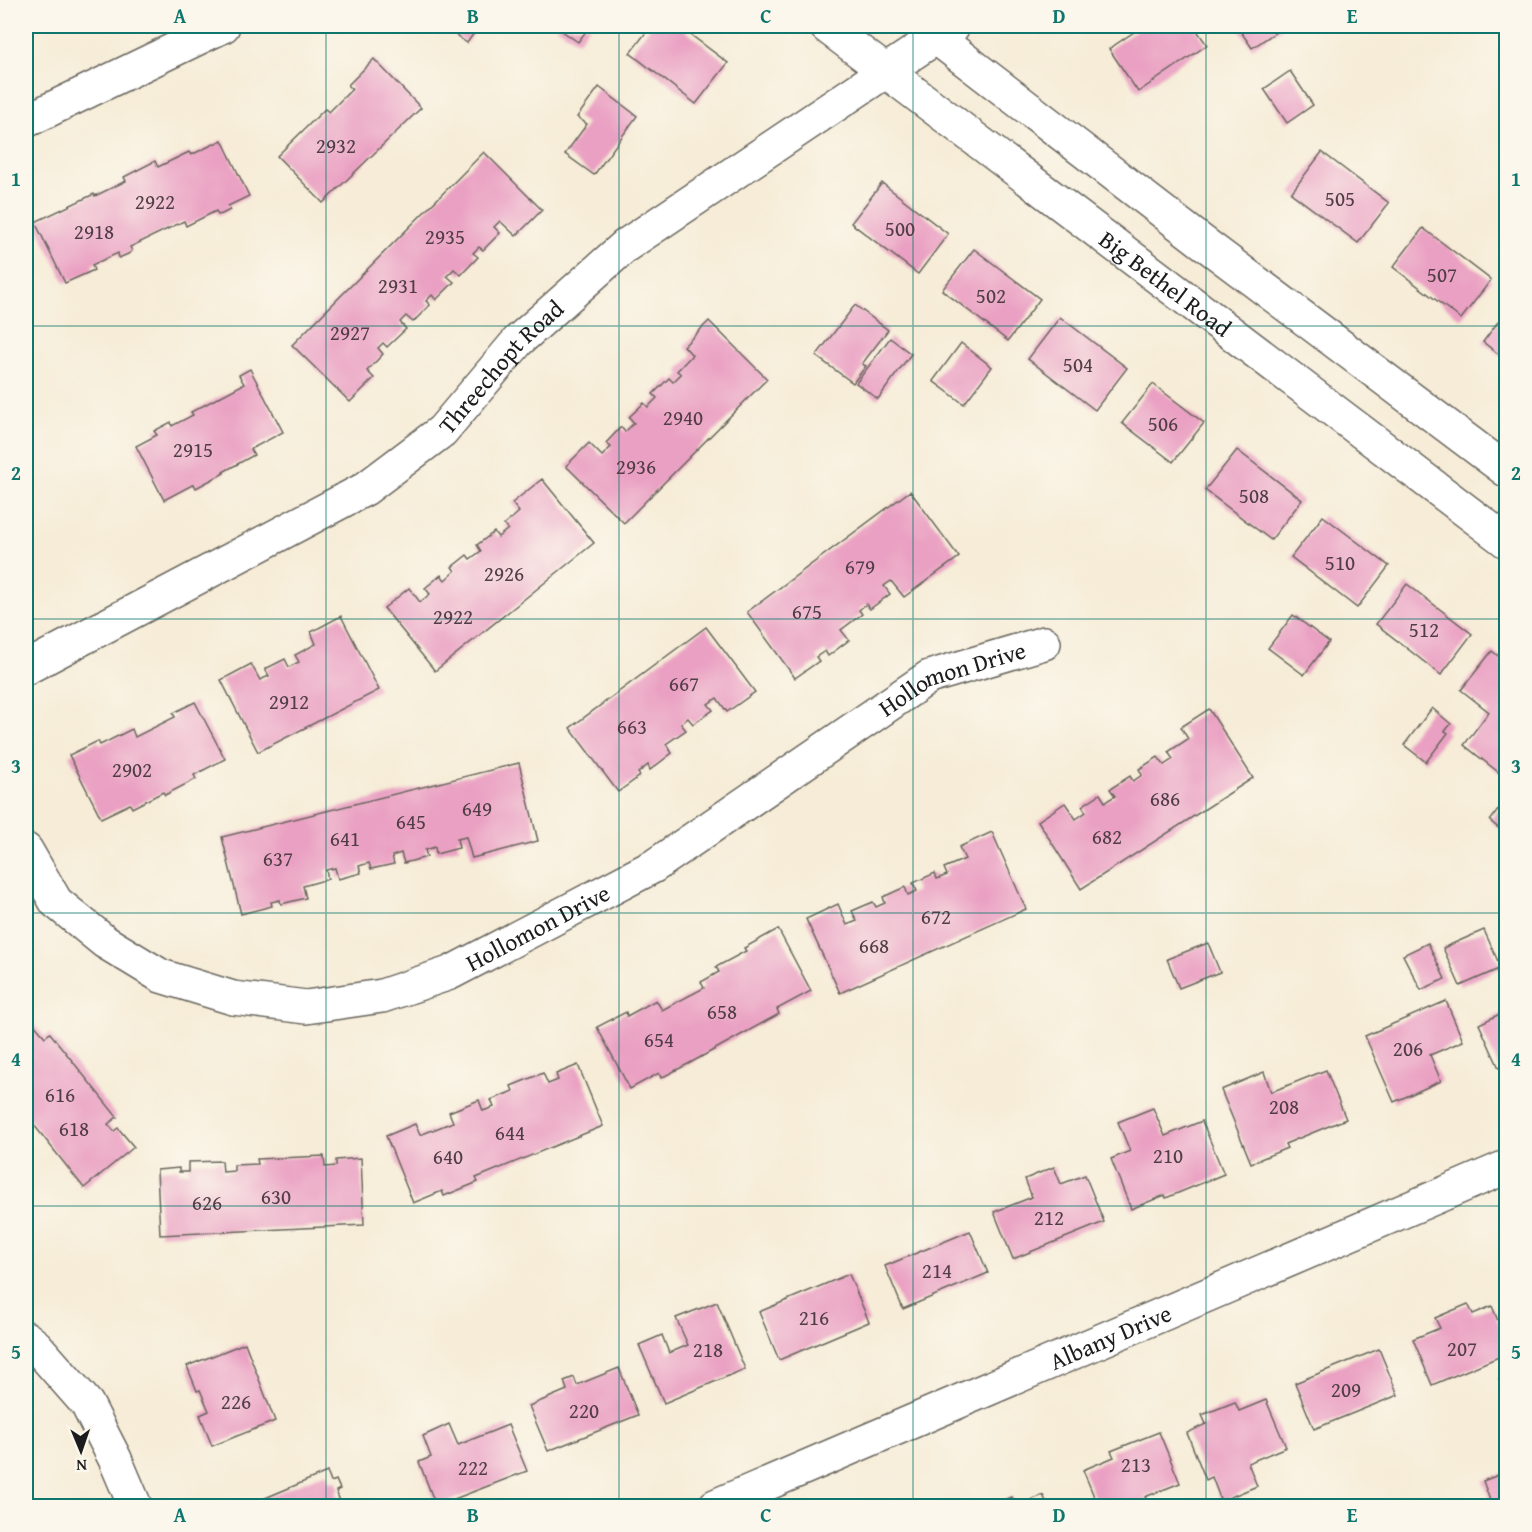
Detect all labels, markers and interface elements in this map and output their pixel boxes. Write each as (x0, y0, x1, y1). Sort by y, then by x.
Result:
text: A (174, 1, 187, 30)
text: B (467, 1, 479, 30)
text: C (760, 1, 772, 30)
text: D (1052, 1, 1066, 30)
text: E (1347, 1, 1358, 30)
house number: 2932 (316, 130, 356, 161)
text: 1 (11, 164, 21, 193)
text: 1 (1511, 164, 1521, 193)
house number: 505 (1325, 183, 1355, 214)
house number: 2922 (135, 186, 175, 217)
house number: 500 (885, 213, 915, 244)
house number: 2918 (74, 216, 114, 247)
house number: 2935 (425, 221, 465, 252)
street label: Big Bethel Road (1092, 222, 1239, 345)
house number: 507 (1427, 259, 1457, 290)
house number: 2931 (378, 270, 418, 301)
house number: 502 (976, 280, 1006, 311)
street label: Threechopt Road (429, 291, 571, 441)
house number: 2927 (330, 317, 370, 348)
house number: 504 (1063, 349, 1093, 380)
house number: 2940 (663, 402, 703, 433)
house number: 506 (1148, 408, 1178, 439)
house number: 2915 (173, 434, 213, 465)
house number: 2936 (616, 451, 656, 482)
text: 2 (11, 458, 21, 487)
text: 2 (1511, 458, 1521, 487)
house number: 508 (1239, 480, 1269, 511)
house number: 510 (1325, 547, 1355, 578)
house number: 679 (845, 551, 875, 582)
house number: 2926 (484, 558, 524, 589)
house number: 675 (792, 596, 822, 627)
house number: 2922 (433, 601, 473, 632)
house number: 512 (1409, 614, 1439, 645)
street label: Hollomon Drive (871, 632, 1030, 725)
house number: 667 (669, 668, 699, 699)
house number: 2912 (269, 686, 309, 717)
house number: 663 (617, 711, 647, 742)
text: 3 (11, 751, 21, 780)
text: 3 (1511, 751, 1521, 780)
house number: 2902 (112, 754, 152, 785)
house number: 686 (1150, 783, 1180, 814)
house number: 649 (462, 793, 492, 824)
house number: 645 (396, 806, 426, 837)
house number: 682 (1092, 821, 1122, 852)
house number: 641 (330, 823, 360, 854)
house number: 637 (263, 843, 293, 874)
street label: Hollomon Drive (459, 875, 616, 979)
house number: 672 (921, 901, 951, 932)
house number: 668 (859, 930, 889, 961)
house number: 658 (707, 996, 737, 1027)
house number: 654 (644, 1024, 674, 1055)
house number: 206 (1393, 1033, 1423, 1064)
text: 4 (11, 1044, 21, 1073)
text: 4 (1511, 1044, 1521, 1073)
house number: 616 (45, 1079, 75, 1110)
house number: 208 (1269, 1091, 1299, 1122)
house number: 618 (59, 1113, 89, 1144)
house number: 644 (495, 1117, 525, 1148)
house number: 210 (1153, 1140, 1183, 1171)
house number: 640 (433, 1141, 463, 1172)
house number: 630 (261, 1181, 291, 1212)
house number: 626 (192, 1187, 222, 1218)
house number: 212 (1034, 1202, 1064, 1233)
house number: 214 (922, 1255, 952, 1286)
street label: Albany Drive (1044, 1295, 1177, 1378)
house number: 216 (799, 1302, 829, 1333)
house number: 207 (1447, 1333, 1477, 1364)
house number: 218 (693, 1334, 723, 1365)
text: 5 (11, 1337, 21, 1366)
text: 5 (1511, 1337, 1521, 1366)
house number: 209 (1331, 1374, 1361, 1405)
house number: 226 (221, 1386, 251, 1417)
house number: 220 (569, 1395, 599, 1426)
north arrow (51, 1421, 111, 1481)
house number: 213 (1121, 1449, 1151, 1480)
house number: 222 (458, 1452, 488, 1483)
text: N (75, 1454, 87, 1478)
text: A (174, 1500, 187, 1529)
text: B (467, 1500, 479, 1529)
text: C (760, 1500, 772, 1529)
text: D (1052, 1500, 1066, 1529)
text: E (1347, 1500, 1358, 1529)

